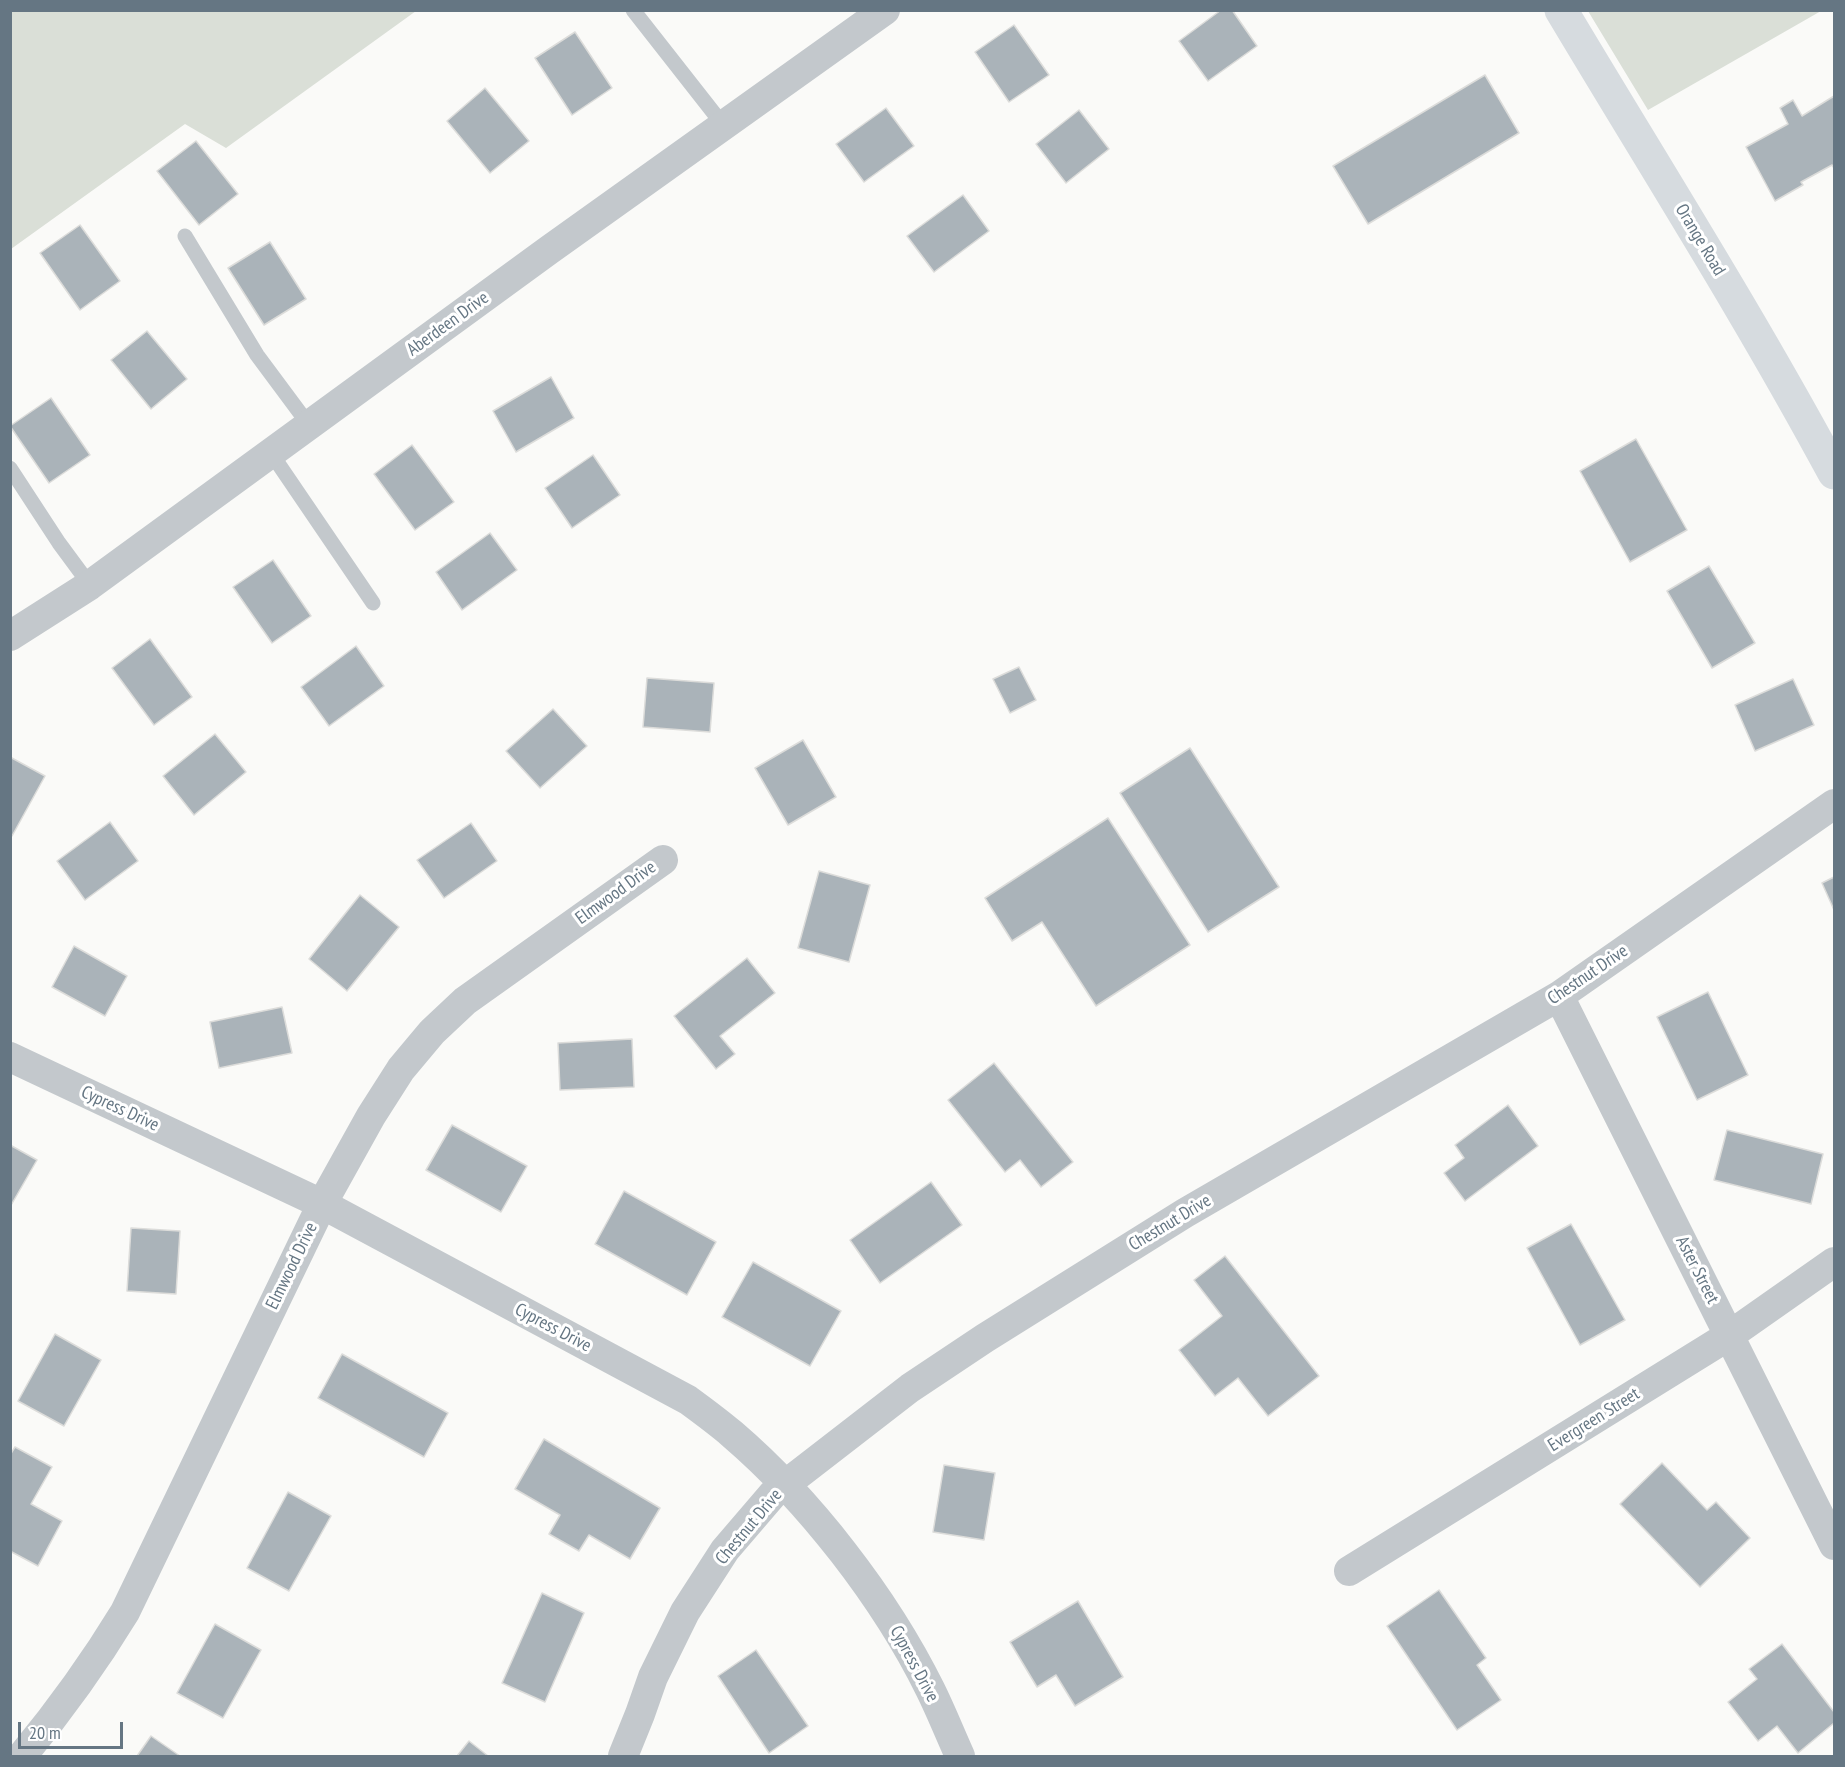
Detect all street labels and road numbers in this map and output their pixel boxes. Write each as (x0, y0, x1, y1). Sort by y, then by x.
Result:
street label: Orange Road (1670, 200, 1730, 280)
street label: Aberdeen Drive (403, 287, 493, 361)
street label: Elmwood Drive (572, 857, 660, 929)
street label: Chestnut Drive (1544, 940, 1632, 1010)
street label: Cypress Drive (78, 1082, 162, 1136)
street label: Chestnut Drive (1125, 1190, 1215, 1256)
street label: Elmwood Drive (262, 1219, 322, 1313)
street label: Aster Street (1671, 1233, 1723, 1307)
street label: Cypress Drive (511, 1299, 595, 1357)
street label: Evergreen Street (1544, 1383, 1644, 1457)
street label: Chestnut Drive (711, 1485, 787, 1569)
street label: Cypress Drive (885, 1622, 943, 1706)

